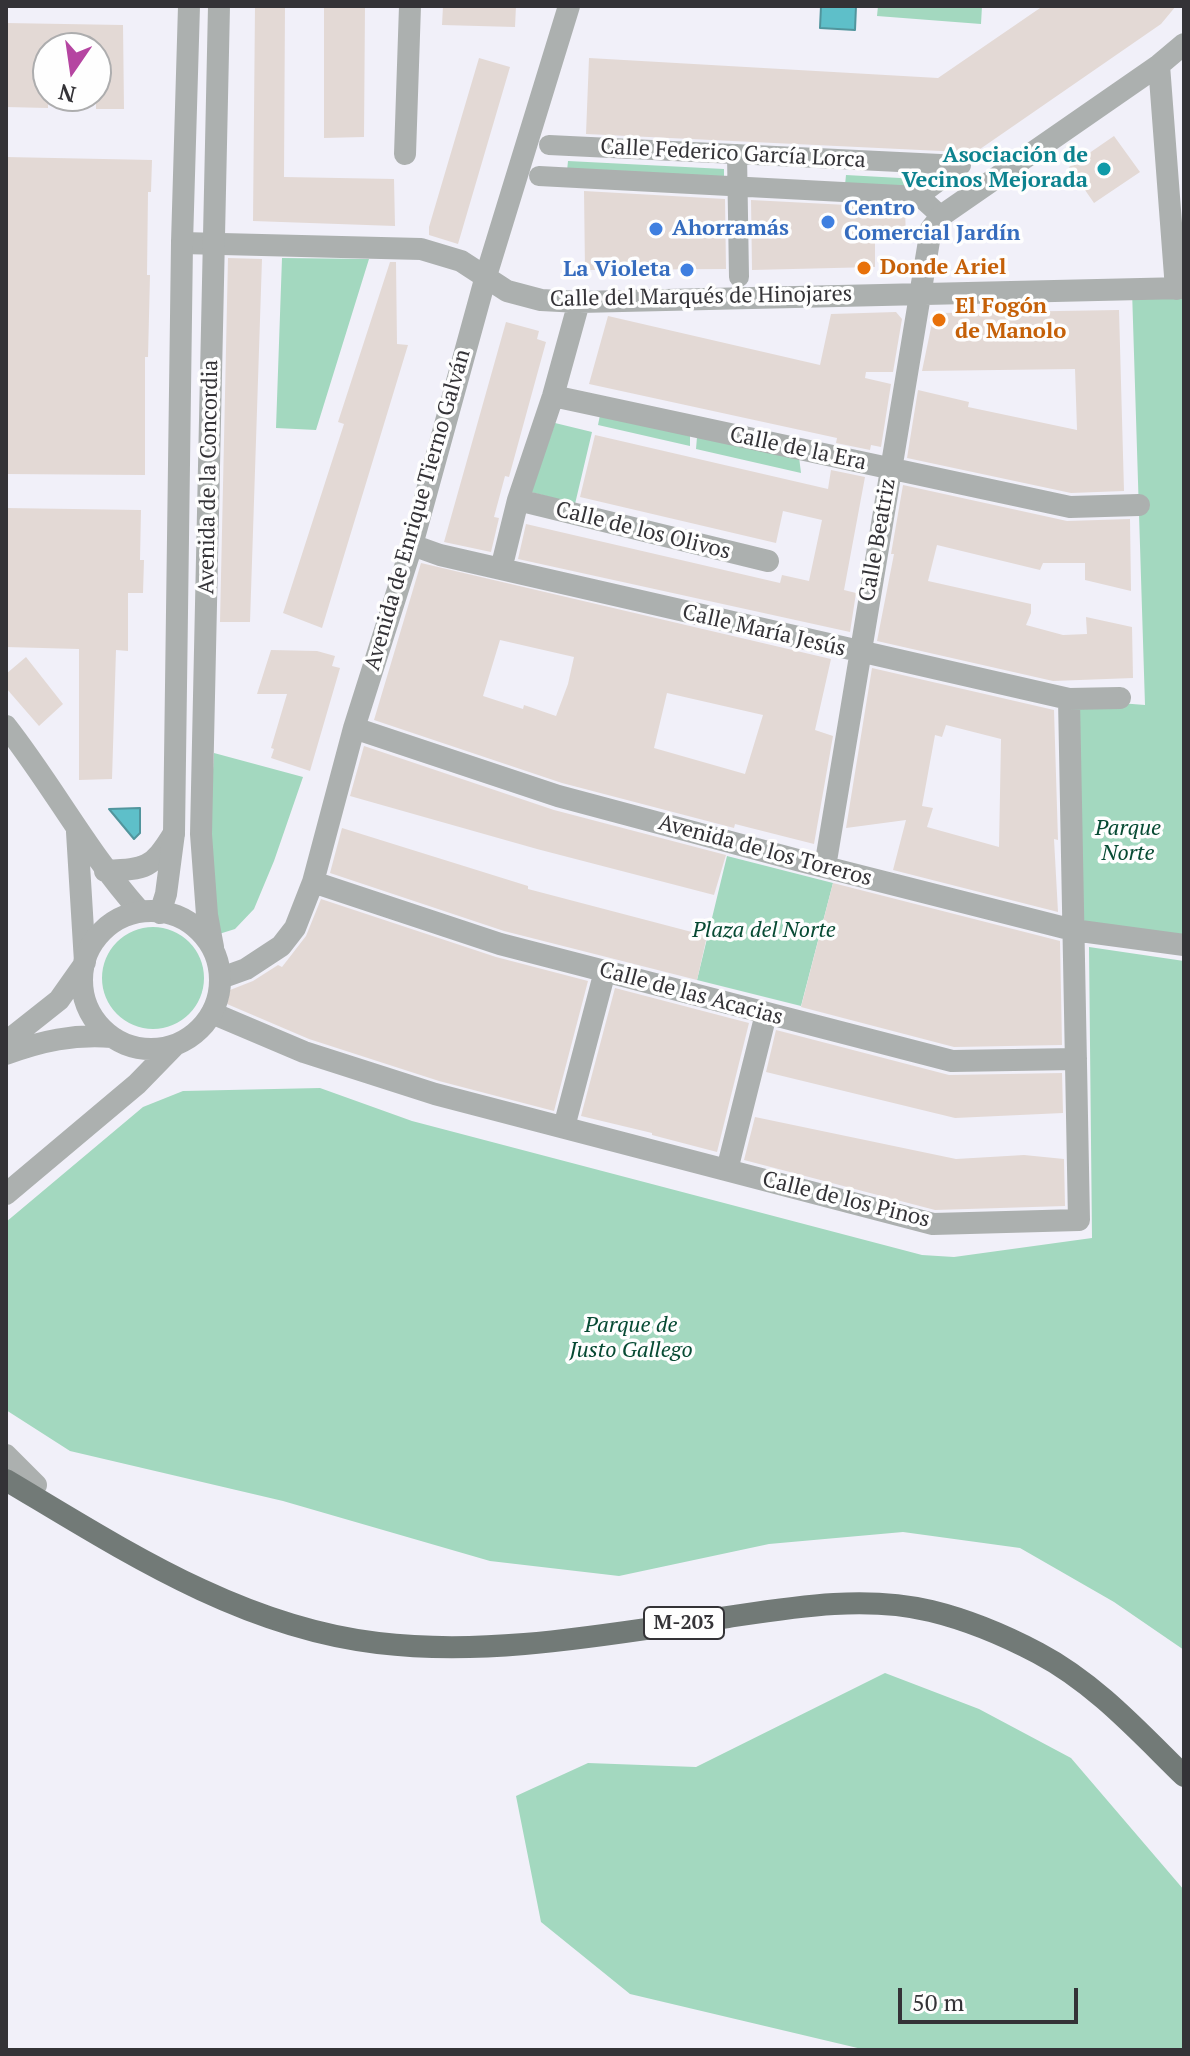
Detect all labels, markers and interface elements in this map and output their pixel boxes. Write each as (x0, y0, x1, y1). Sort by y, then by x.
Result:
north arrow (32, 32, 112, 112)
text: N (56, 78, 78, 110)
street label: Calle Federico García Lorca (600, 134, 866, 174)
place label: Asociación de Vecinos Mejorada (902, 143, 1088, 194)
marker: Asociación de Vecinos Mejorada (1095, 160, 1113, 178)
place label: Centro Comercial Jardín (844, 196, 1020, 248)
marker: Centro Comercial Jardín (819, 213, 837, 231)
place label: Ahorramás (672, 216, 789, 242)
marker: Ahorramás (647, 220, 665, 238)
place label: Donde Ariel (880, 255, 1006, 281)
place label: La Violeta (563, 257, 671, 283)
marker: Donde Ariel (855, 259, 873, 277)
marker: La Violeta (678, 261, 696, 279)
street label: Calle del Marqués de Hinojares (550, 281, 852, 313)
place label: El Fogón de Manolo (955, 294, 1066, 346)
marker: El Fogón de Manolo (930, 311, 948, 329)
street label: Avenida de Enrique Tierno Galván (359, 346, 477, 674)
street label: Avenida de la Concordia (194, 359, 224, 595)
street label: Calle de la Era (727, 422, 869, 476)
street label: Calle Beatriz (854, 476, 902, 604)
street label: Calle de los Olivos (553, 497, 733, 565)
street label: Calle María Jesús (680, 599, 848, 663)
street label: Avenida de los Toreros (655, 810, 875, 892)
park label: Parque Norte (1095, 816, 1161, 868)
park label: Plaza del Norte (692, 918, 836, 944)
street label: Calle de las Acacias (596, 957, 786, 1031)
street label: Calle de los Pinos (760, 1166, 932, 1234)
park label: Parque de Justo Gallego (569, 1313, 693, 1364)
road number: M-203 (644, 1607, 724, 1639)
scale bar (902, 1972, 1082, 2022)
text: 50 m (912, 1986, 964, 2018)

